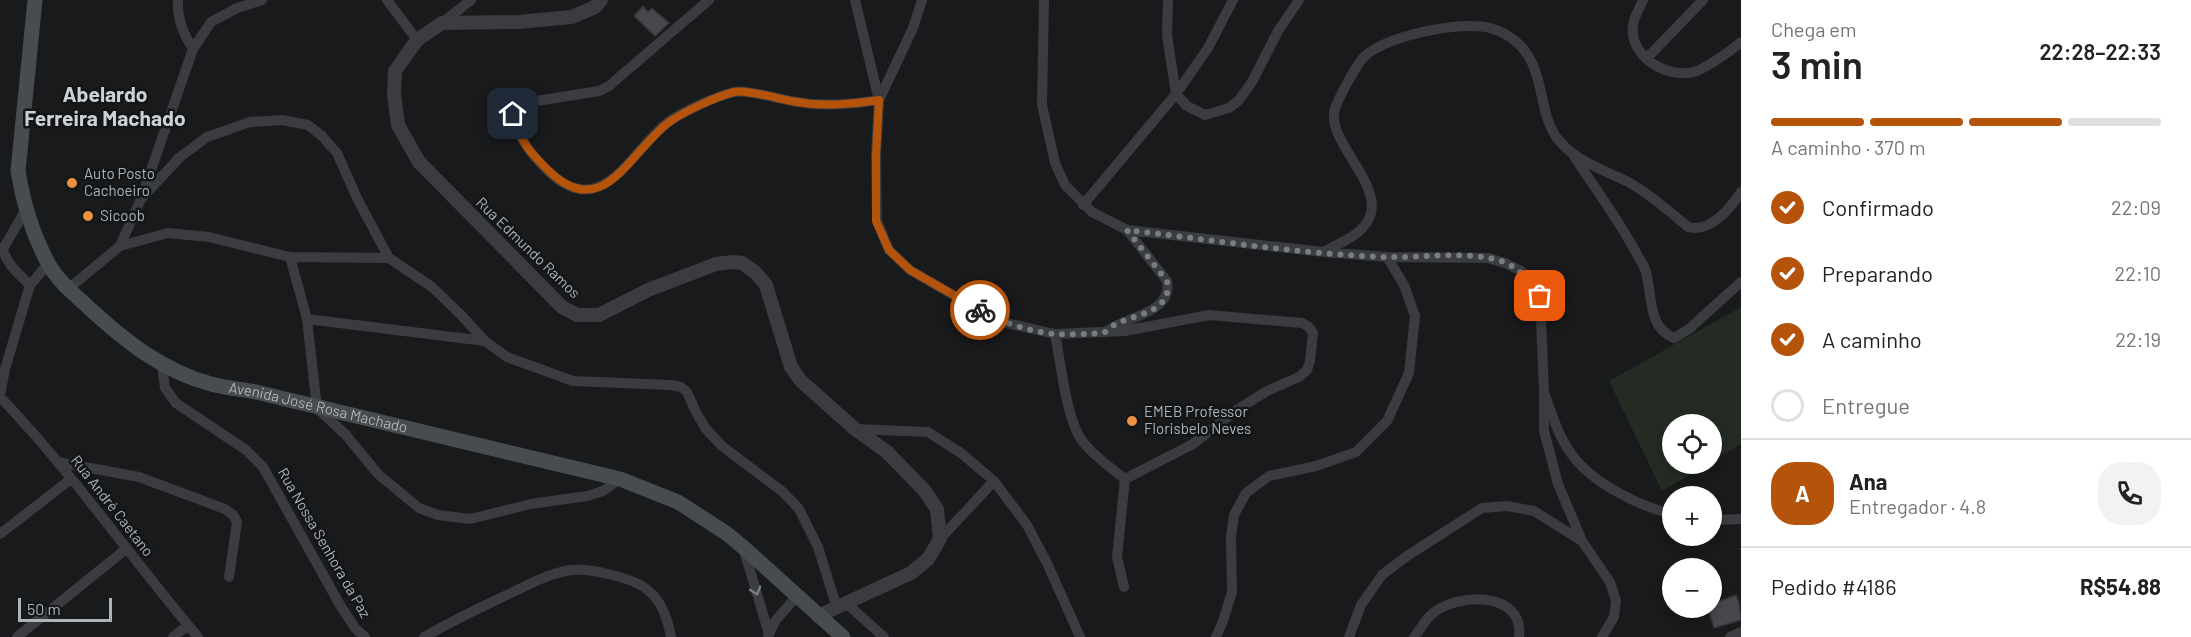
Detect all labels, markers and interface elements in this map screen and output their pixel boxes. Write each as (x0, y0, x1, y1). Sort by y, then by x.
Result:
text: Chega em (1771, 17, 1857, 41)
text: 22:28–22:33 (2039, 38, 2161, 64)
text: 3 min (1771, 40, 1863, 87)
district label: Abelardo Ferreira Machado (24, 81, 186, 130)
pin (487, 88, 538, 139)
icon: home (496, 97, 529, 130)
text: A caminho · 370 m (1771, 135, 1926, 159)
place label: Auto Posto Cachoeiro (84, 164, 155, 199)
marker: Auto Posto Cachoeiro (65, 176, 79, 190)
icon: check (1771, 191, 1804, 224)
street label: Rua Edmundo Ramos (473, 193, 584, 302)
text: Confirmado (1822, 194, 1934, 220)
text: 22:09 (2111, 195, 2161, 219)
place label: Sicoob (100, 206, 145, 224)
marker: Sicoob (81, 209, 95, 223)
icon: check (1771, 257, 1804, 290)
text: Preparando (1822, 260, 1933, 286)
text: 22:10 (2114, 261, 2161, 285)
pin (1514, 270, 1565, 321)
icon: bag (1523, 279, 1556, 312)
courier (950, 280, 1010, 340)
icon: bike (964, 294, 997, 327)
icon: check (1771, 323, 1804, 356)
text: A caminho (1822, 326, 1922, 352)
text: 22:19 (2115, 327, 2161, 351)
street label: Avenida José Rosa Machado (228, 378, 410, 436)
text: Entregue (1822, 392, 1910, 418)
place label: EMEB Professor Florisbelo Neves (1144, 402, 1251, 437)
marker: EMEB Professor Florisbelo Neves (1125, 414, 1139, 428)
map controls (1662, 414, 1722, 618)
button: locate (1662, 414, 1722, 474)
street label: Rua André Caetano (68, 451, 158, 560)
button: phone (2098, 462, 2161, 525)
street label: Rua Nossa Senhora da Paz (275, 464, 375, 621)
text: Ana (1849, 468, 1887, 494)
text: A (1795, 480, 1810, 506)
button: + (1662, 486, 1722, 546)
text: Entregador · 4.8 (1849, 494, 1986, 518)
button: − (1662, 558, 1722, 618)
text: Pedido #4186 (1771, 573, 1896, 599)
text: R$54.88 (2080, 573, 2161, 599)
one-way arrow (749, 585, 761, 595)
scale bar (18, 595, 112, 622)
text: 50 m (27, 599, 61, 618)

